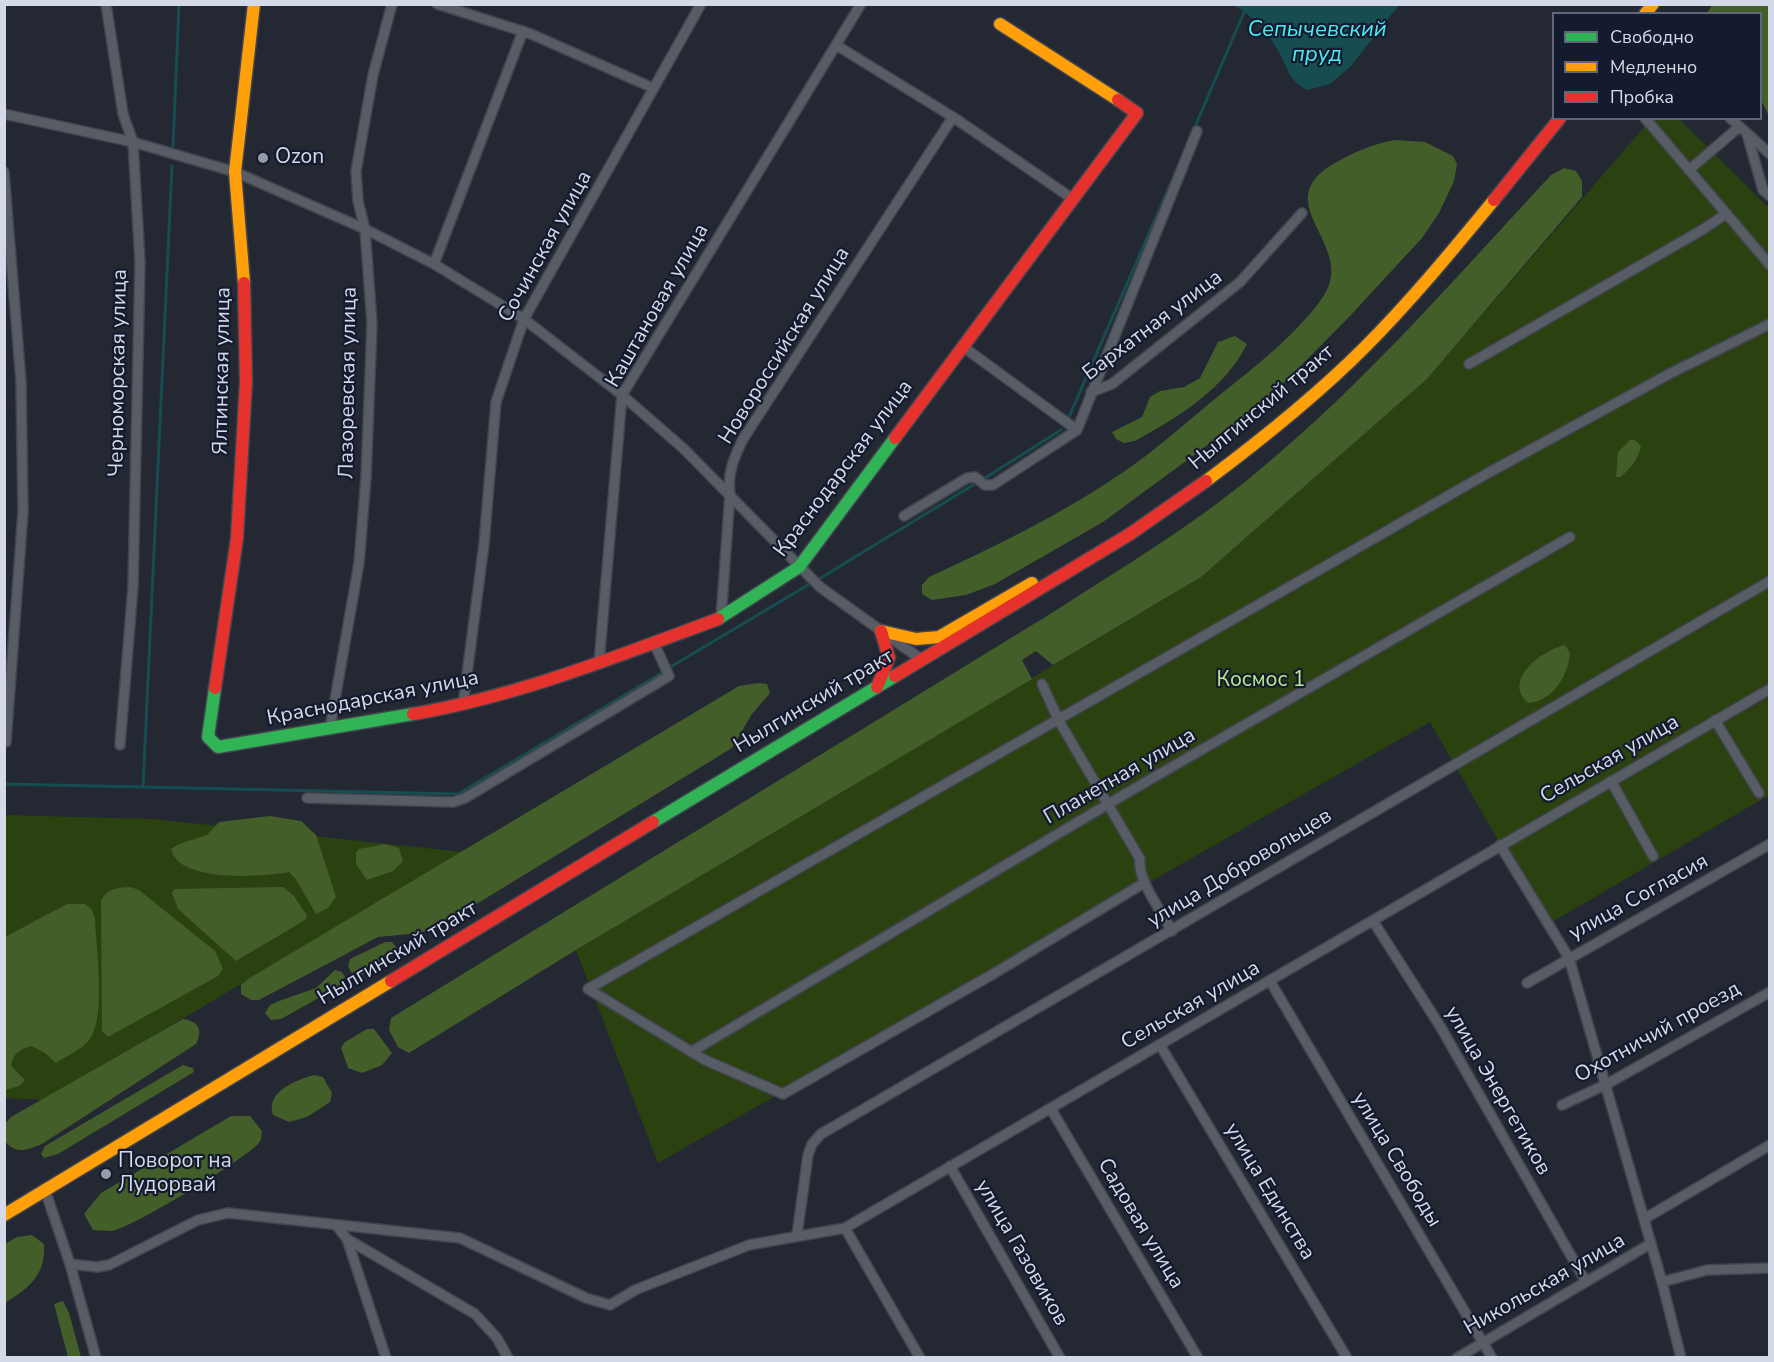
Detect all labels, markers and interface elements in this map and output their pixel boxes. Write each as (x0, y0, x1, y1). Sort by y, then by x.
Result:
legend (1552, 12, 1762, 120)
water label: Сепычевский пруд (1247, 18, 1387, 70)
text: Свободно (1610, 25, 1694, 49)
text: Медленно (1610, 55, 1697, 79)
text: Пробка (1610, 85, 1674, 109)
place label: Ozon (275, 145, 324, 171)
marker: Ozon (256, 151, 270, 165)
street label: Сочинская улица (494, 167, 598, 327)
street label: Каштановая улица (601, 220, 715, 392)
street label: Новороссийская улица (714, 243, 856, 449)
street label: Бархатная улица (1078, 265, 1228, 387)
street label: Черноморская улица (105, 269, 133, 477)
street label: Ялтинская улица (209, 287, 237, 455)
street label: Лазоревская улица (335, 287, 363, 479)
street label: Нылгинский тракт (1184, 340, 1340, 476)
street label: Краснодарская улица (769, 375, 919, 563)
street label: Нылгинский тракт (730, 644, 898, 760)
street label: Краснодарская улица (265, 666, 481, 732)
park label: Космос 1 (1217, 668, 1305, 694)
street label: Сельская улица (1536, 710, 1684, 810)
street label: Планетная улица (1040, 723, 1200, 831)
street label: улица Добровольцев (1143, 804, 1337, 934)
street label: улица Согласия (1565, 849, 1713, 947)
street label: Нылгинский тракт (314, 896, 482, 1012)
street label: Сельская улица (1117, 956, 1265, 1056)
street label: Охотничий проезд (1571, 977, 1745, 1089)
street label: улица Энергетиков (1438, 1002, 1556, 1180)
street label: улица Свободы (1346, 1088, 1446, 1232)
street label: улица Единства (1218, 1119, 1320, 1265)
place label: Поворот на Лудорвай (118, 1149, 232, 1199)
street label: Садовая улица (1091, 1154, 1189, 1294)
marker: Поворот на Лудорвай (99, 1167, 113, 1181)
street label: улица Газовиков (969, 1176, 1073, 1330)
street label: Никольская улица (1460, 1229, 1630, 1341)

